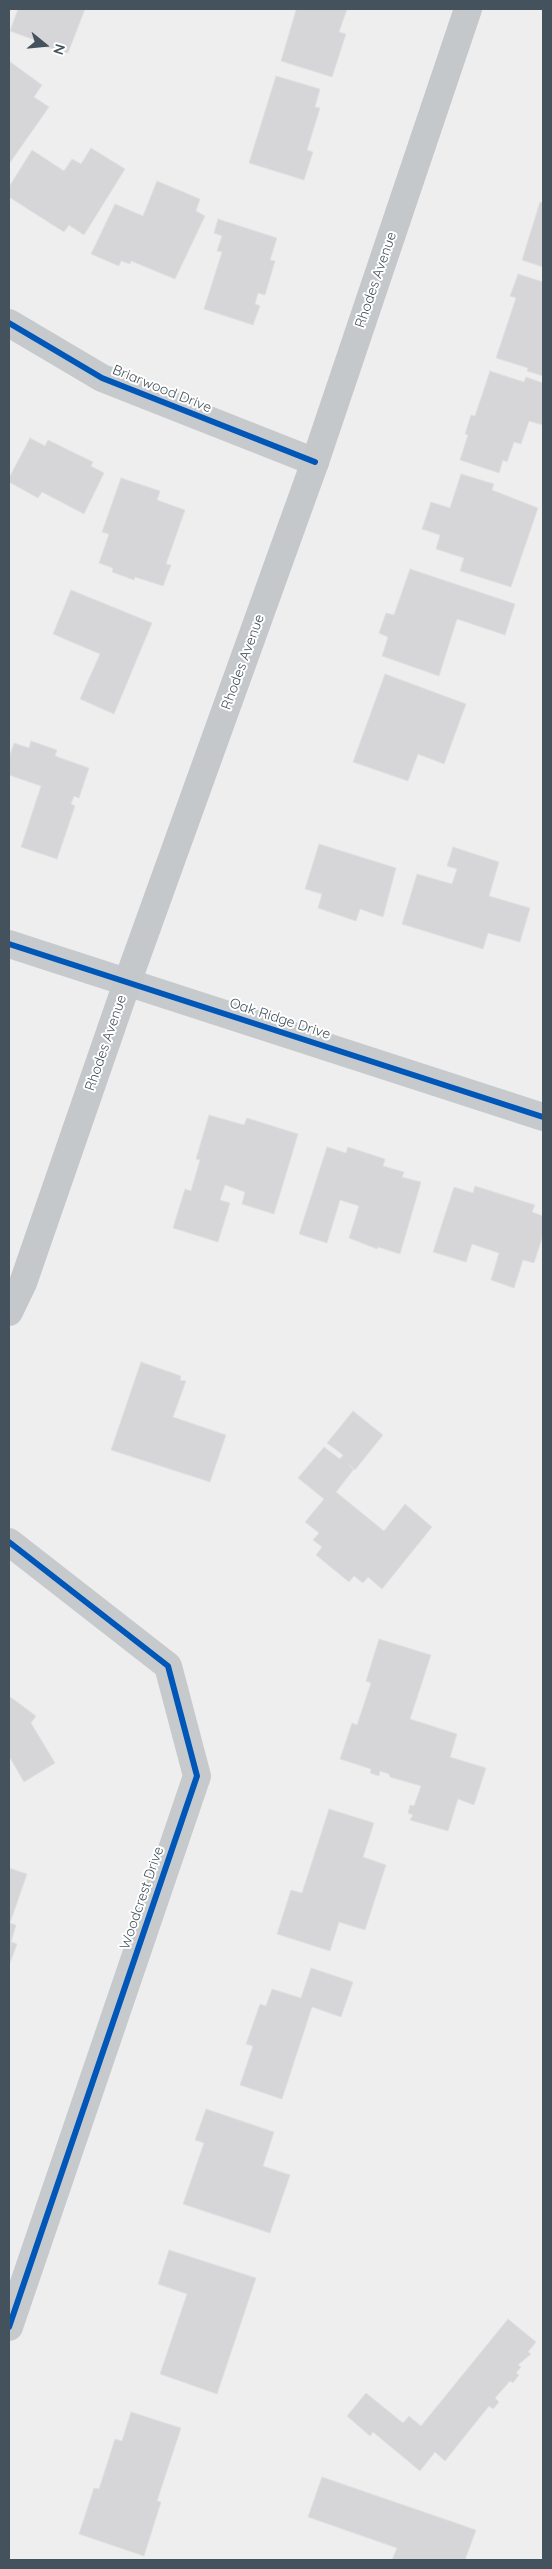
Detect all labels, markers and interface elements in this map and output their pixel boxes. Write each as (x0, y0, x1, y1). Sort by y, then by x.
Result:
north arrow (20, 20, 70, 70)
text: N (49, 42, 69, 57)
street label: Rhodes Avenue (352, 230, 400, 330)
street label: Briarwood Drive (110, 361, 214, 417)
street label: Rhodes Avenue (218, 612, 268, 712)
street label: Rhodes Avenue (82, 993, 130, 1093)
street label: Oak Ridge Drive (227, 995, 333, 1043)
street label: Woodcrest Drive (117, 1844, 167, 1952)

